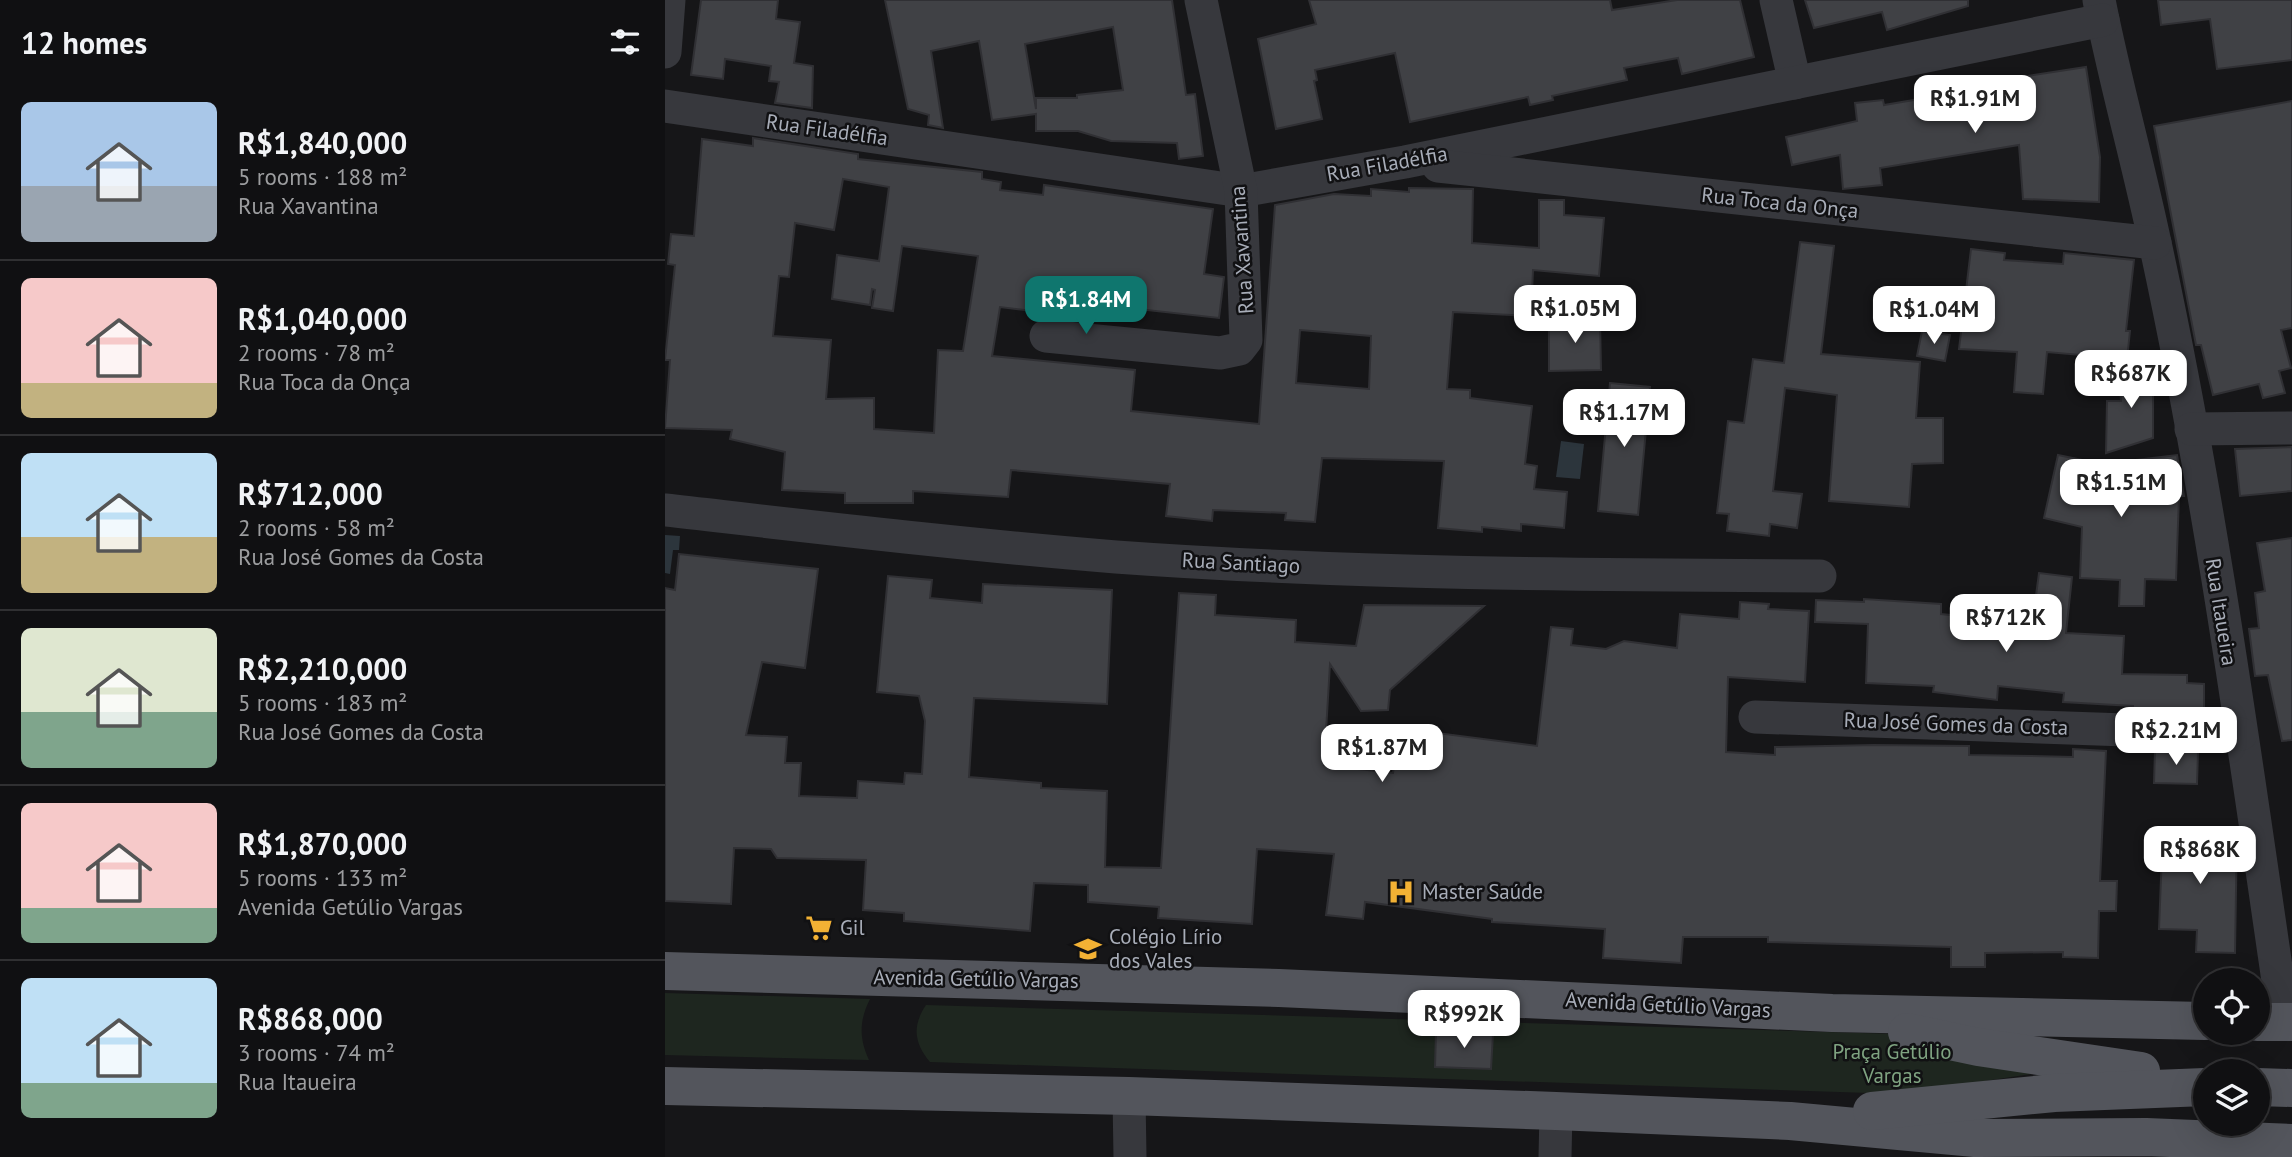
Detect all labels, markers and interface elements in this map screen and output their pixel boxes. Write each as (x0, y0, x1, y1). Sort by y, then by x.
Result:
text: 12 homes (21, 23, 147, 62)
icon: filters (606, 23, 644, 61)
pin: R$1.91M (1910, 76, 2040, 135)
text: R$1.91M (1930, 83, 2020, 112)
street label: Rua Filadélfia (765, 108, 890, 151)
text: R$1,840,000 (238, 123, 407, 162)
icon: home (77, 130, 161, 214)
street label: Rua Filadélfia (1324, 140, 1450, 187)
text: 5 rooms · 188 m² (238, 162, 407, 191)
street label: Rua Toca da Onça (1700, 181, 1860, 224)
street label: Rua Xavantina (1224, 185, 1259, 315)
text: Rua Xavantina (238, 191, 379, 220)
pin: R$1.84M (1021, 276, 1151, 336)
text: R$1.84M (1041, 284, 1131, 313)
pin: R$1.05M (1510, 286, 1640, 345)
pin: R$1.04M (1869, 286, 1999, 346)
text: R$1.05M (1530, 293, 1620, 322)
text: R$1.04M (1889, 294, 1979, 323)
text: R$1,040,000 (238, 299, 407, 338)
icon: home (77, 306, 161, 390)
text: 2 rooms · 78 m² (238, 338, 395, 367)
pin: R$687K (2074, 350, 2188, 410)
text: R$687K (2091, 358, 2171, 387)
text: Rua Toca da Onça (238, 367, 411, 396)
pin: R$1.17M (1559, 390, 1689, 449)
text: R$1.17M (1579, 397, 1669, 426)
pin: R$1.51M (2056, 460, 2186, 519)
text: R$1.51M (2076, 467, 2166, 496)
text: R$712,000 (238, 474, 383, 513)
icon: home (77, 481, 161, 565)
text: 2 rooms · 58 m² (238, 513, 395, 542)
text: Rua José Gomes da Costa (238, 542, 484, 571)
street label: Rua Santiago (1181, 546, 1301, 579)
street label: Rua Itaueira (2200, 556, 2243, 668)
pin: R$712K (1949, 594, 2063, 654)
text: R$712K (1966, 602, 2046, 631)
text: R$2,210,000 (238, 649, 407, 688)
icon: home (77, 656, 161, 740)
text: 5 rooms · 183 m² (238, 688, 407, 717)
street label: Rua José Gomes da Costa (1843, 706, 2069, 741)
pin: R$2.21M (2111, 708, 2241, 767)
text: R$2.21M (2131, 715, 2221, 744)
text: Rua José Gomes da Costa (238, 717, 484, 746)
pin: R$1.87M (1317, 724, 1447, 784)
text: R$1.87M (1337, 732, 1427, 761)
text: R$1,870,000 (238, 824, 407, 863)
pin: R$868K (2143, 826, 2257, 886)
icon: home (77, 831, 161, 915)
text: R$868K (2160, 834, 2240, 863)
text: 5 rooms · 133 m² (238, 863, 407, 892)
hospital icon: Master Saúde (1386, 877, 1416, 907)
place label: Master Saúde (1422, 878, 1543, 905)
text: Avenida Getúlio Vargas (238, 892, 463, 921)
supermarket icon: Gil (804, 913, 834, 943)
place label: Gil (840, 914, 865, 941)
place label: Colégio Lírio dos Vales (1109, 923, 1222, 974)
school or university icon: Colégio Lírio dos Vales (1073, 934, 1103, 964)
street label: Avenida Getúlio Vargas (873, 963, 1079, 994)
map controls (2193, 968, 2270, 1136)
button: locate (2193, 968, 2270, 1045)
street label: Avenida Getúlio Vargas (1565, 986, 1771, 1023)
pin: R$992K (1407, 990, 1521, 1050)
text: R$992K (1424, 998, 1504, 1027)
text: R$868,000 (238, 999, 383, 1038)
icon: home (77, 1006, 161, 1090)
text: 3 rooms · 74 m² (238, 1038, 395, 1067)
park label: Praça Getúlio Vargas (1832, 1038, 1952, 1089)
button: layers (2193, 1059, 2270, 1136)
text: Rua Itaueira (238, 1067, 357, 1096)

